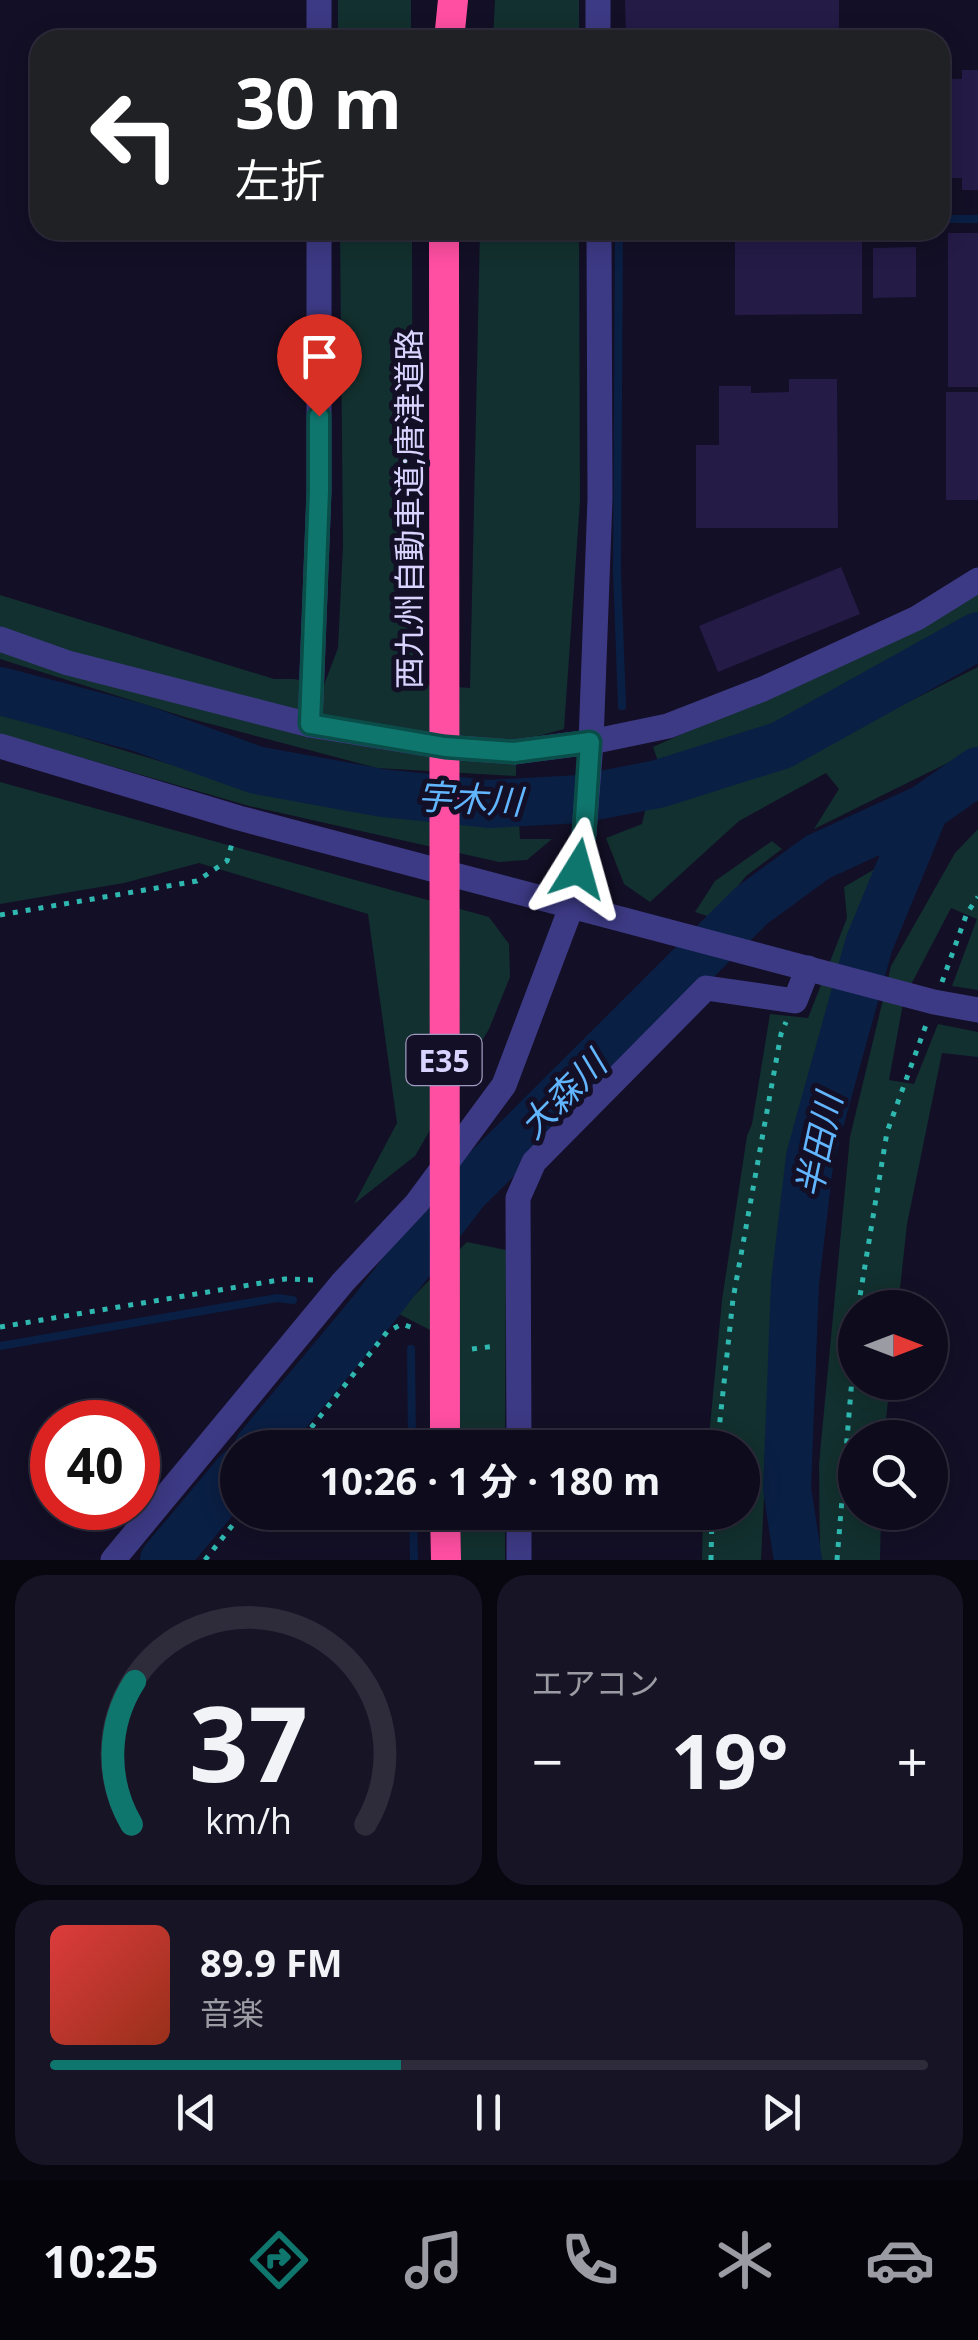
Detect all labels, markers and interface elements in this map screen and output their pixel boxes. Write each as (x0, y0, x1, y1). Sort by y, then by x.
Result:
text: 30 m (235, 54, 402, 150)
icon: left (70, 70, 200, 200)
text: 左折 (235, 149, 325, 210)
pin (277, 314, 362, 417)
icon: arrive (292, 329, 347, 384)
street label: 西九州自動車道;唐津道路 (387, 329, 430, 689)
water label: 宇木川 (416, 772, 528, 824)
position arrow (526, 817, 630, 921)
road number: E35 (406, 1035, 482, 1085)
water label: 大森川 (508, 1037, 619, 1148)
water label: 半田川 (784, 1085, 853, 1201)
north arrow (838, 1290, 948, 1400)
map controls (838, 1290, 948, 1530)
speed limit sign: 40 (30, 1400, 160, 1530)
button: search (838, 1420, 948, 1530)
text: 10:26 · 1 分 · 180 m (320, 1454, 660, 1506)
text: エアコン (532, 1661, 660, 1704)
text: 37 (189, 1671, 308, 1812)
text: 19° (671, 1709, 789, 1811)
text: − (532, 1723, 563, 1798)
text: + (897, 1723, 928, 1798)
text: km/h (205, 1796, 292, 1844)
text: 89.9 FM (200, 1936, 343, 1988)
text: 音楽 (200, 1991, 264, 2034)
icon: previous (169, 2085, 224, 2140)
icon: pause (461, 2085, 516, 2140)
icon: next (754, 2085, 809, 2140)
icon: directions (244, 2225, 314, 2295)
icon: music (399, 2225, 469, 2295)
icon: phone (555, 2225, 625, 2295)
icon: climate (710, 2225, 780, 2295)
icon: car (865, 2225, 935, 2295)
text: 10:25 (43, 2230, 158, 2291)

